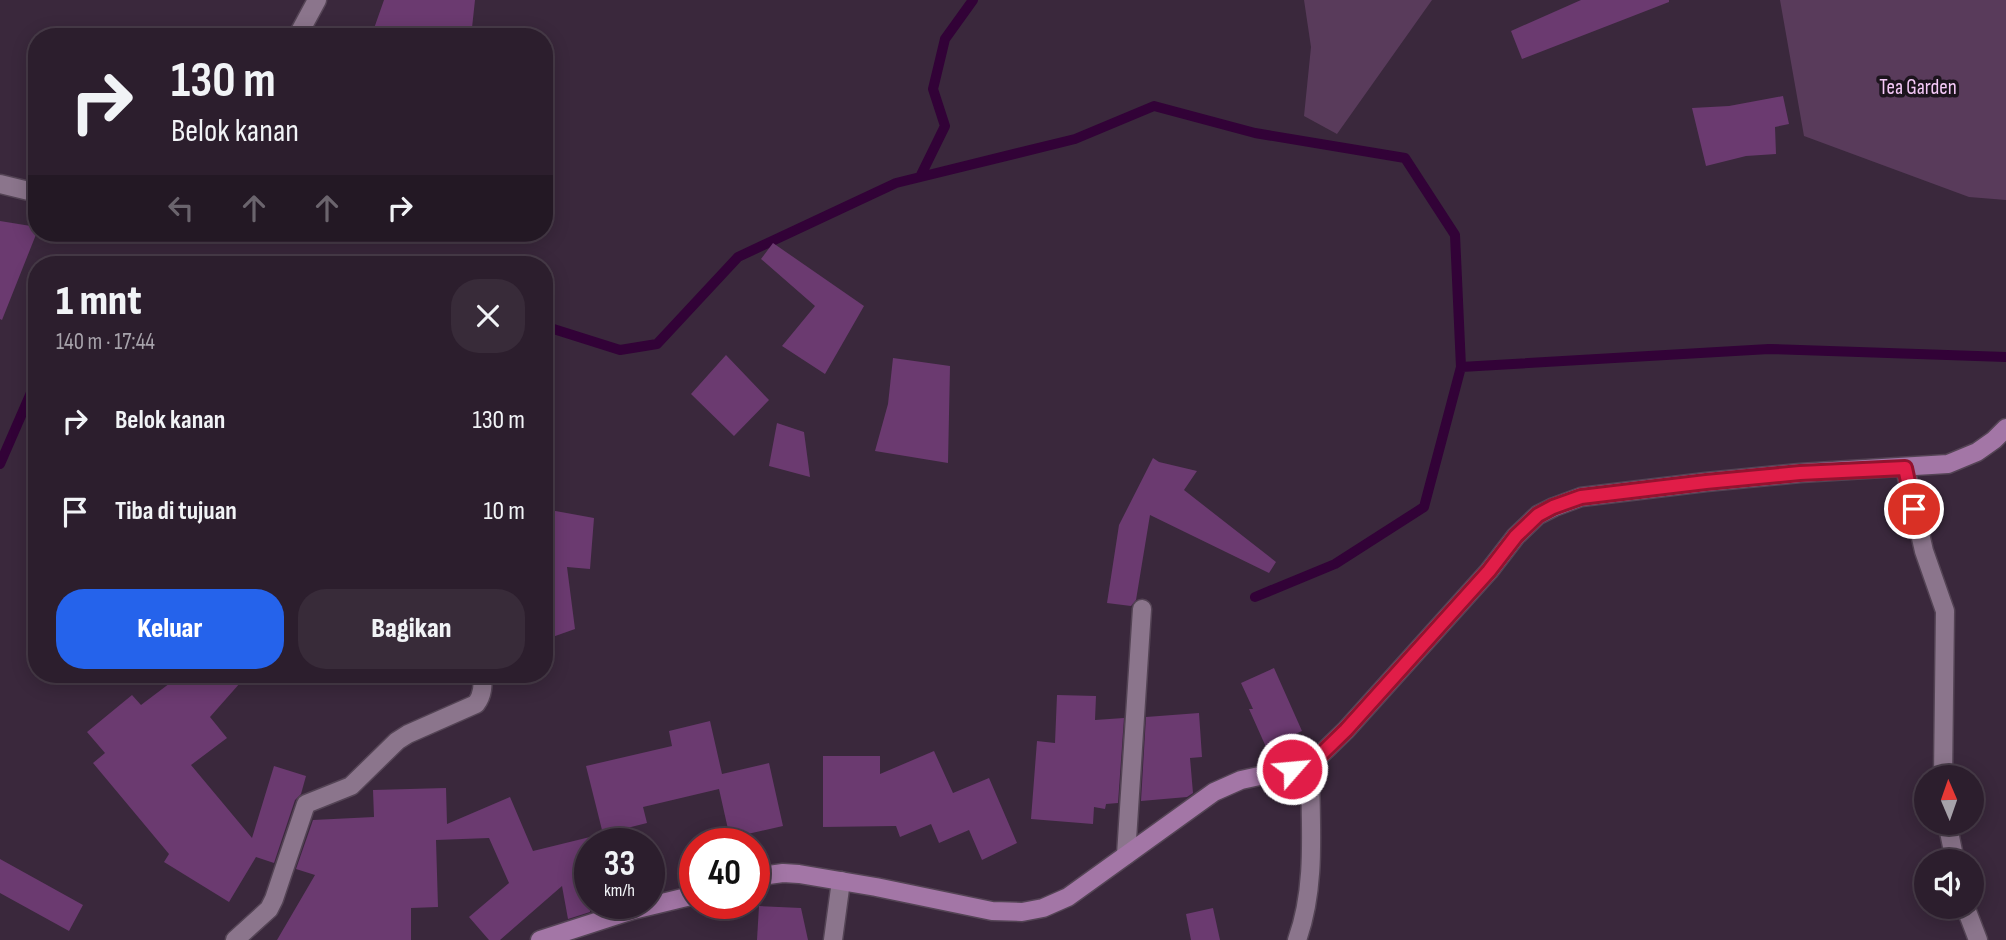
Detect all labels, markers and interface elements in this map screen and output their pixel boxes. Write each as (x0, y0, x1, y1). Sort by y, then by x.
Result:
text: 130 m (171, 52, 276, 111)
icon: right (56, 56, 147, 147)
park label: Tea Garden (1879, 75, 1957, 100)
text: Belok kanan (171, 112, 299, 151)
icon: left (162, 189, 200, 227)
icon: ahead (235, 189, 273, 227)
icon: ahead (308, 189, 346, 227)
icon: right (381, 189, 419, 227)
text: 1 mnt (56, 276, 141, 327)
button: close (451, 279, 525, 353)
text: 140 m · 17:44 (56, 328, 155, 356)
icon: right (56, 402, 94, 440)
text: Belok kanan (115, 405, 225, 436)
text: 130 m (473, 405, 525, 436)
pin (1884, 479, 1944, 539)
icon: arrive (1895, 490, 1933, 528)
icon: arrive (56, 493, 94, 531)
text: Tiba di tujuan (115, 496, 237, 527)
text: 10 m (483, 496, 525, 527)
button: Keluar (56, 589, 284, 669)
button: Bagikan (298, 589, 525, 669)
position arrow (1255, 732, 1329, 806)
north arrow (1914, 765, 1984, 835)
map controls (1914, 765, 1984, 919)
speed limit sign: 40 (679, 828, 770, 919)
text: 33 (604, 843, 635, 886)
button: sound (1914, 849, 1984, 919)
text: km/h (604, 880, 635, 901)

